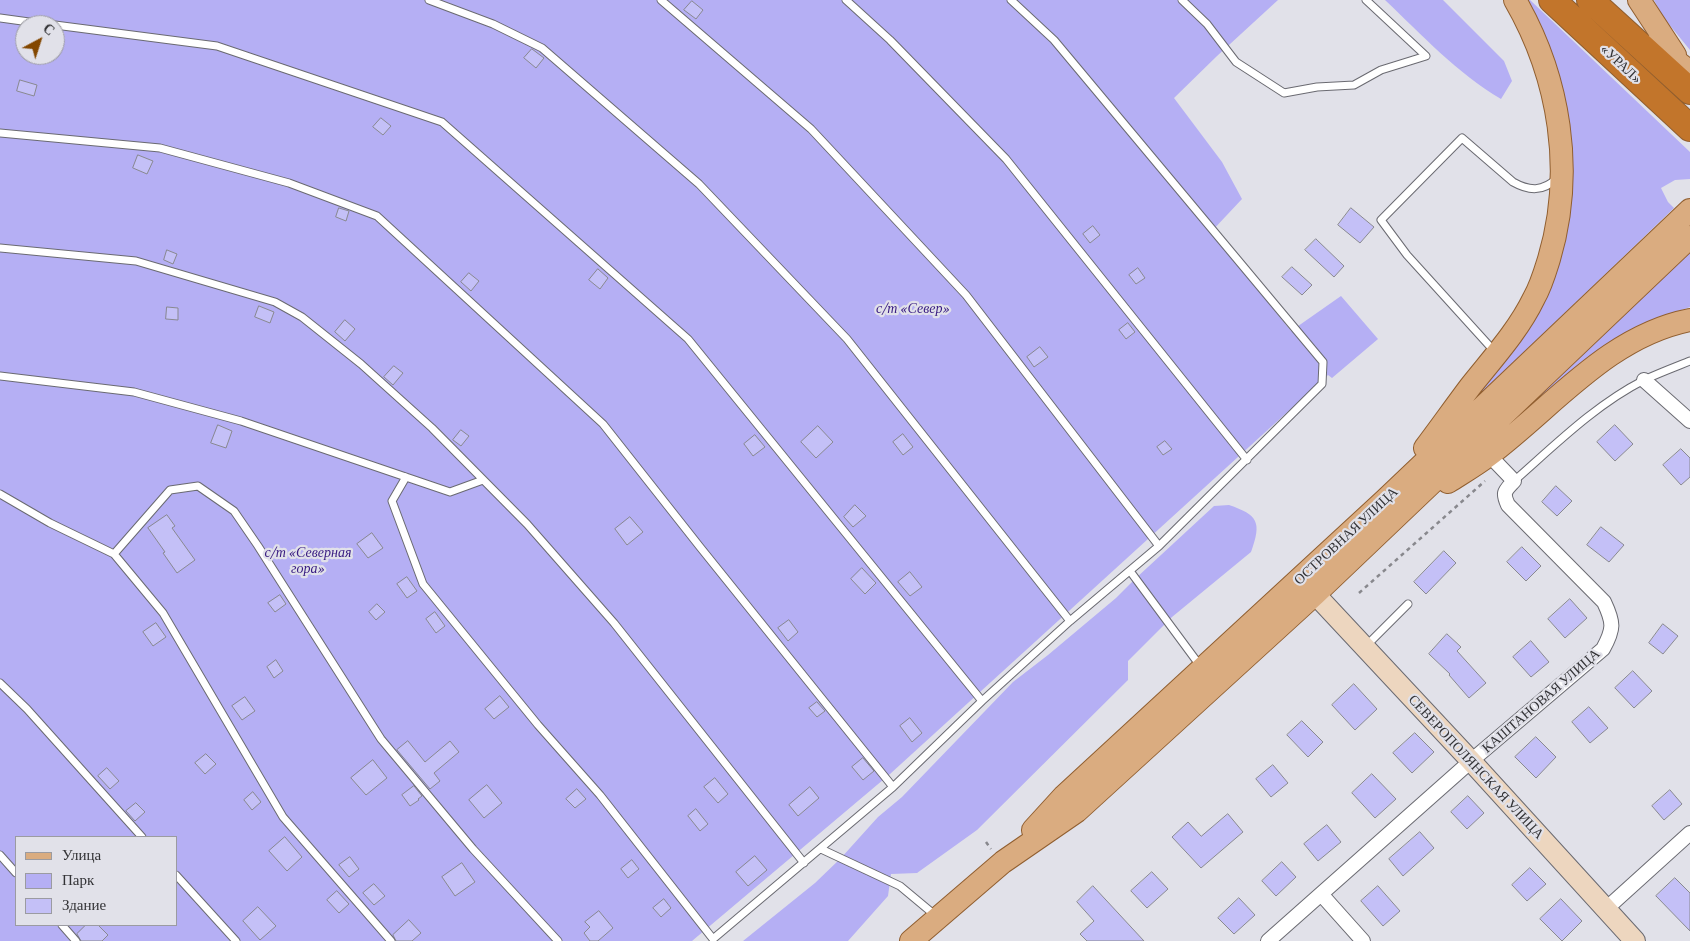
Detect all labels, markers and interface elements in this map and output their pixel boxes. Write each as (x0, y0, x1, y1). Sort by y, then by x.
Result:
north arrow (15, 15, 65, 65)
text: С (40, 20, 58, 39)
street label: «УРАЛ» (1597, 41, 1645, 87)
park label: с/т «Север» (876, 301, 950, 317)
street label: ОСТРОВНАЯ УЛИЦА (1291, 484, 1401, 588)
park label: с/т «Северная гора» (265, 545, 351, 578)
street label: КАШТАНОВАЯ УЛИЦА (1479, 645, 1603, 757)
street label: СЕВЕРОПОЛЯНСКАЯ УЛИЦА (1405, 691, 1547, 843)
legend (15, 836, 178, 926)
text: Улица (62, 847, 101, 863)
text: Парк (62, 872, 94, 888)
text: Здание (62, 897, 106, 913)

